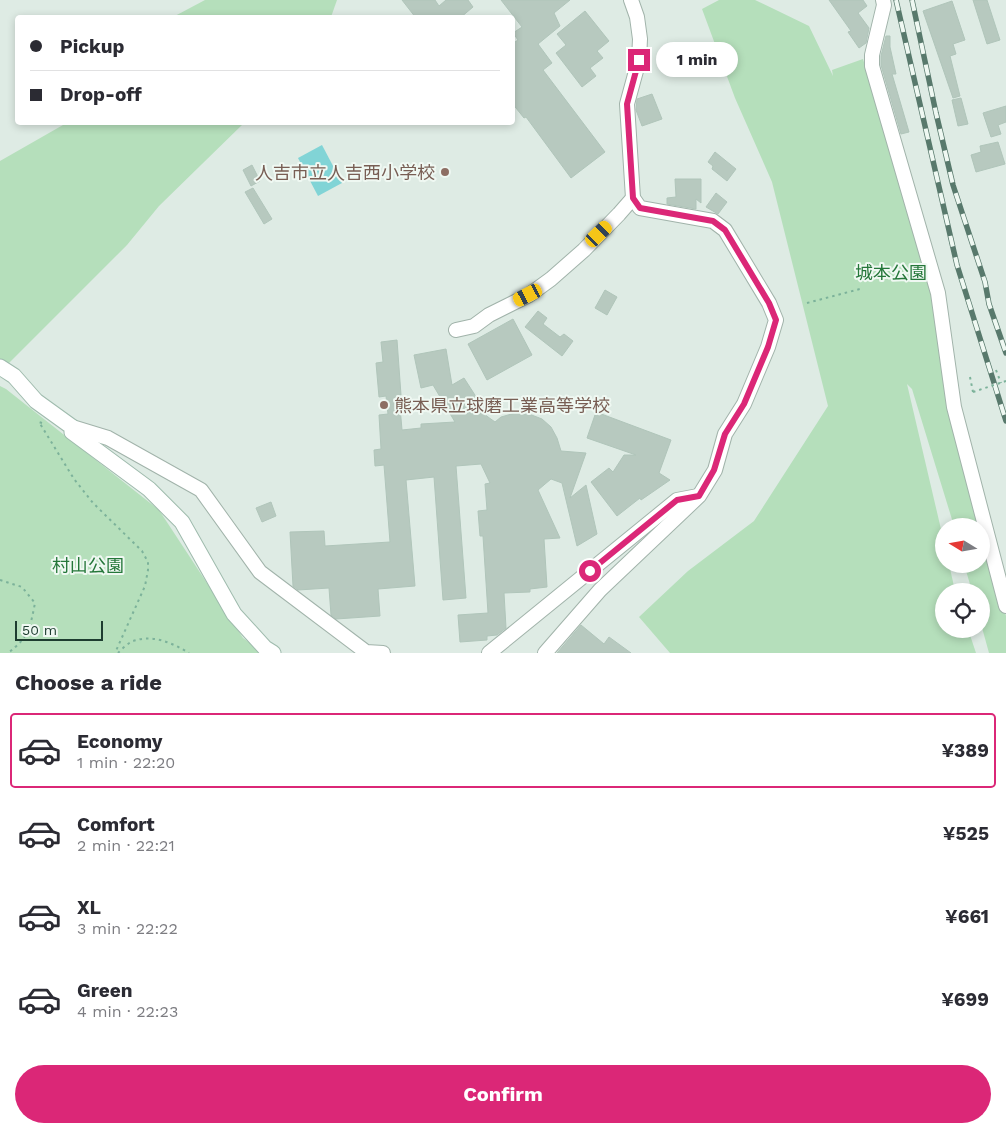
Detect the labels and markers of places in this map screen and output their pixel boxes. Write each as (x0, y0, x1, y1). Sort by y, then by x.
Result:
place label: 人吉市立人吉西小学校 (255, 162, 435, 183)
marker: 人吉市立人吉西小学校 (439, 166, 451, 178)
place label: 熊本県立球磨工業高等学校 (394, 395, 610, 416)
marker: 熊本県立球磨工業高等学校 (378, 399, 390, 411)

